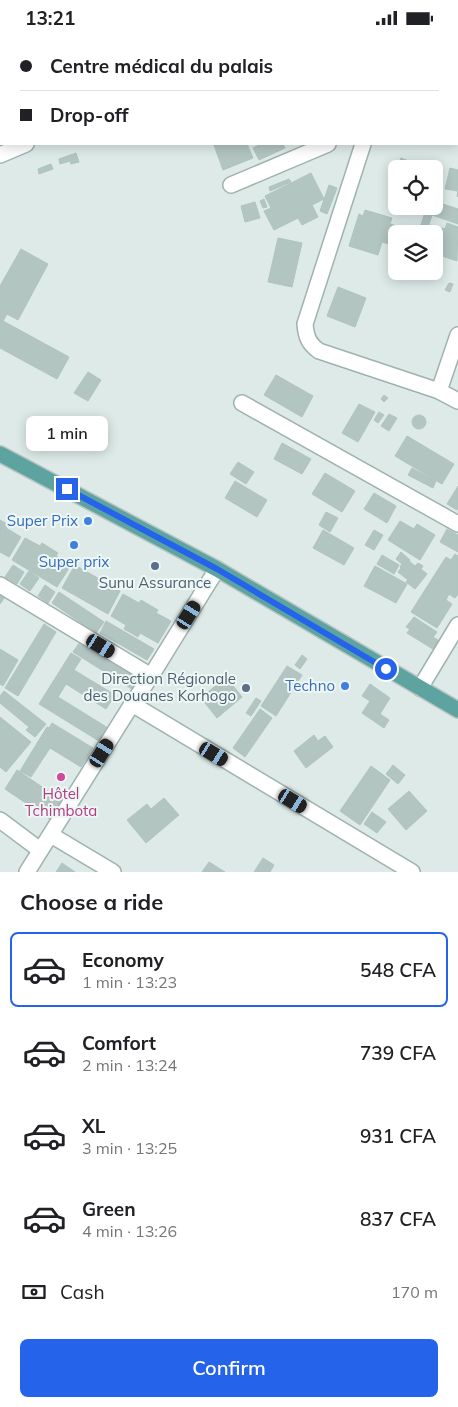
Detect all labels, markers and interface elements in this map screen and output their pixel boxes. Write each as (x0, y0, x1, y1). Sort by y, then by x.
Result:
text: 13:21 (25, 6, 75, 30)
text: Centre médical du palais (50, 54, 273, 78)
text: Drop-off (50, 103, 128, 127)
map controls (388, 160, 443, 280)
button: locate (388, 160, 443, 215)
button: layers (388, 225, 443, 280)
callout: 1 min (26, 417, 108, 451)
text: 1 min (46, 423, 88, 443)
route end (56, 478, 78, 500)
place label: Super Prix (7, 511, 78, 530)
marker: Super Prix (82, 515, 94, 527)
marker: Super prix (68, 539, 80, 551)
place label: Super prix (39, 552, 109, 571)
marker: Sunu Assurance (149, 560, 161, 572)
place label: Sunu Assurance (99, 573, 211, 592)
car (174, 598, 203, 632)
car (84, 632, 117, 660)
route start (375, 658, 397, 680)
place label: Direction Régionale des Douanes Korhogo (83, 669, 236, 705)
place label: Techno (285, 676, 335, 695)
marker: Techno (339, 680, 351, 692)
marker: Direction Régionale des Douanes Korhogo (240, 682, 252, 694)
car (87, 736, 116, 770)
car (197, 740, 230, 768)
marker: Hôtel Tchimbota (55, 771, 67, 783)
place label: Hôtel Tchimbota (25, 784, 97, 820)
car (276, 787, 309, 815)
text: Choose a ride (20, 888, 163, 916)
icon: car (22, 947, 67, 992)
text: Economy (82, 948, 164, 972)
text: 548 CFA (360, 958, 436, 982)
text: 1 min · 13:23 (82, 972, 177, 992)
icon: car (22, 1030, 67, 1075)
text: Comfort (82, 1031, 156, 1055)
text: 739 CFA (360, 1041, 436, 1065)
text: 2 min · 13:24 (82, 1055, 177, 1075)
icon: car (22, 1113, 67, 1158)
text: XL (82, 1114, 105, 1138)
text: 931 CFA (360, 1124, 436, 1148)
text: 3 min · 13:25 (82, 1138, 177, 1158)
icon: car (22, 1196, 67, 1241)
text: Green (82, 1197, 136, 1221)
text: 837 CFA (360, 1207, 436, 1231)
text: 4 min · 13:26 (82, 1221, 177, 1241)
icon: cash (20, 1278, 48, 1306)
text: Cash (60, 1280, 105, 1304)
text: 170 m (391, 1282, 438, 1302)
button: Confirm (20, 1339, 438, 1397)

